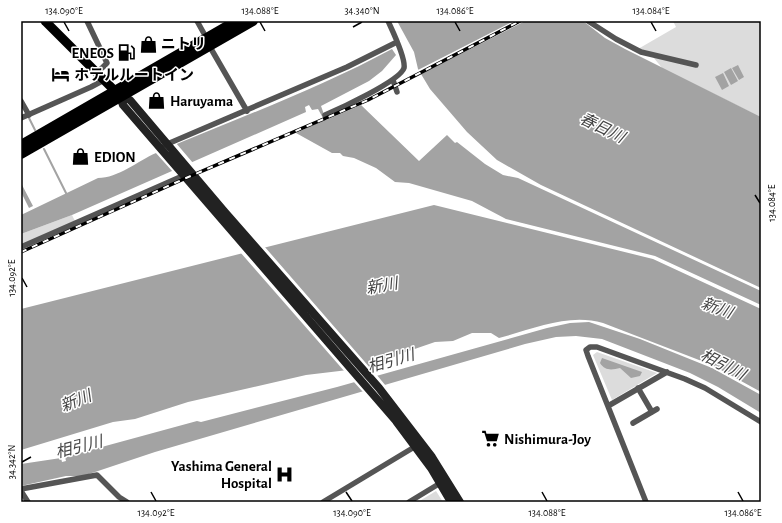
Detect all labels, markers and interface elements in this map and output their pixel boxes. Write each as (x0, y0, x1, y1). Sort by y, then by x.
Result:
text: 134.090°E (45, 6, 83, 16)
text: 134.088°E (241, 6, 279, 16)
text: 34.340°N (344, 6, 380, 16)
text: 134.086°E (436, 6, 474, 16)
text: 134.084°E (632, 6, 670, 16)
shop icon: ニトリ (138, 34, 158, 54)
place label: ニトリ (161, 37, 206, 52)
fuel station icon: ENEOS (117, 43, 137, 63)
place label: ENEOS (71, 46, 114, 61)
hotel icon: ホテルルートイン (51, 65, 71, 85)
place label: ホテルルートイン (74, 67, 194, 83)
shop icon: Haruyama (147, 91, 167, 111)
place label: Haruyama (170, 94, 233, 109)
water label: 春日川 (577, 109, 629, 147)
shop icon: EDION (71, 147, 91, 167)
place label: EDION (94, 150, 136, 165)
text: 134.084°E (767, 184, 777, 222)
text: 134.092°E (7, 259, 17, 296)
water label: 新川 (365, 274, 401, 297)
water label: 新川 (699, 294, 737, 322)
water label: 相引川 (365, 345, 418, 375)
water label: 相引川 (698, 346, 750, 384)
water label: 新川 (58, 386, 96, 414)
supermarket icon: Nishimura-Joy (481, 429, 501, 449)
water label: 相引川 (54, 432, 106, 461)
place label: Nishimura-Joy (504, 432, 591, 447)
text: 34.342°N (7, 445, 17, 479)
place label: Yashima General Hospital (171, 459, 272, 491)
hospital icon: Yashima General Hospital (275, 465, 295, 485)
text: 134.092°E (138, 508, 175, 518)
text: 134.090°E (333, 508, 371, 518)
text: 134.088°E (528, 508, 566, 518)
text: 134.086°E (724, 508, 762, 518)

